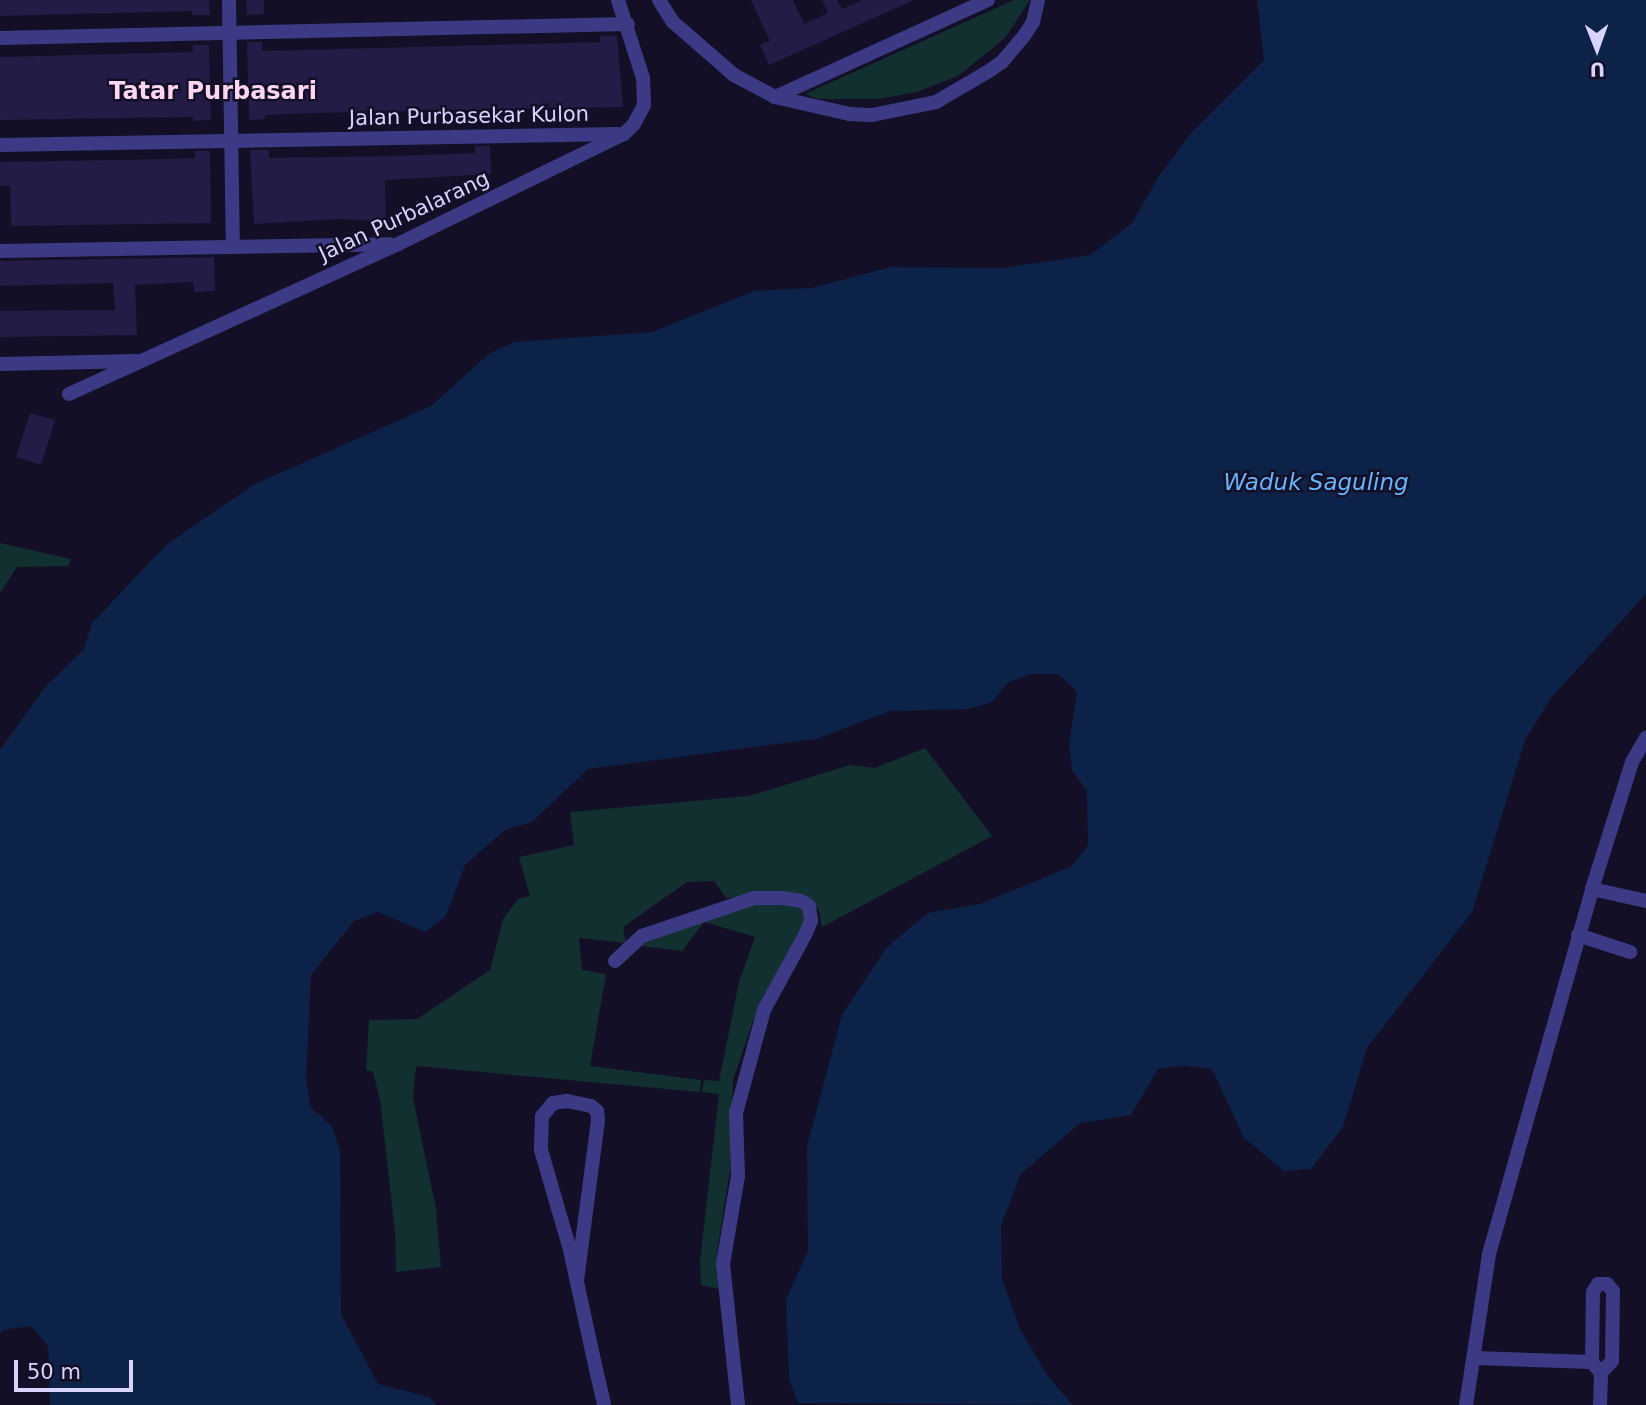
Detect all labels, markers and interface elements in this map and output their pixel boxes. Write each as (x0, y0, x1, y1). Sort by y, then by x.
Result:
north arrow (1562, 14, 1632, 84)
text: U (1589, 59, 1605, 81)
district label: Tatar Purbasari (109, 78, 317, 106)
street label: Jalan Purbasekar Kulon (349, 101, 589, 131)
street label: Jalan Purbalarang (315, 165, 493, 267)
water label: Waduk Saguling (1223, 468, 1409, 496)
scale bar (18, 1346, 136, 1390)
text: 50 m (27, 1360, 81, 1384)

